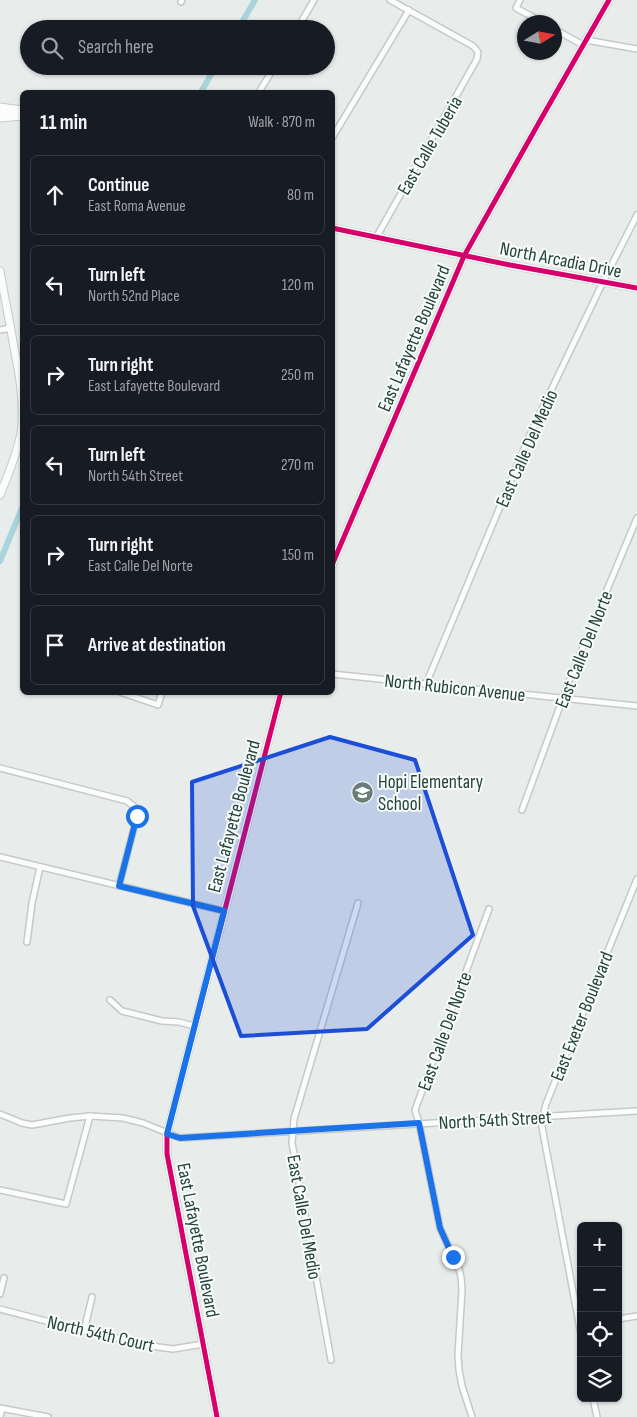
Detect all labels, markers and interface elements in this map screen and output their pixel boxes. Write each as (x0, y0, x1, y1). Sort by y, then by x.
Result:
north arrow (517, 15, 562, 60)
search box (20, 20, 335, 75)
icon: search (38, 34, 66, 62)
text: Search here (78, 36, 154, 59)
street label: East Calle Tuberia (393, 92, 468, 199)
text: 11 min (40, 110, 87, 135)
text: Walk · 870 m (248, 113, 315, 132)
text: Continue (88, 174, 149, 197)
icon: ahead (41, 181, 69, 209)
text: 80 m (287, 186, 314, 205)
text: East Roma Avenue (88, 197, 186, 216)
street label: North Arcadia Drive (498, 237, 624, 284)
street label: East Lafayette Boulevard (373, 262, 456, 415)
text: Turn left (88, 264, 145, 287)
icon: left (41, 271, 69, 299)
text: 120 m (282, 276, 314, 295)
text: North 52nd Place (88, 287, 180, 306)
text: Turn right (88, 354, 153, 377)
icon: right (41, 361, 69, 389)
text: 250 m (281, 366, 314, 385)
text: East Lafayette Boulevard (88, 377, 220, 396)
street label: East Calle Del Medio (491, 386, 564, 511)
text: Turn left (88, 444, 145, 467)
icon: left (41, 451, 69, 479)
text: 270 m (281, 456, 314, 475)
text: North 54th Street (88, 467, 183, 486)
text: Turn right (88, 534, 153, 557)
icon: right (41, 541, 69, 569)
text: 150 m (282, 546, 314, 565)
text: East Calle Del Norte (88, 557, 193, 576)
street label: East Calle Del Norte (550, 588, 618, 712)
icon: arrive (41, 631, 69, 659)
text: Arrive at destination (88, 634, 226, 657)
street label: North Rubicon Avenue (383, 670, 526, 707)
street label: East Lafayette Boulevard (203, 738, 266, 895)
place label: Hopi Elementary School (378, 771, 484, 816)
school or university icon: Hopi Elementary School (350, 780, 374, 804)
route start (126, 805, 149, 828)
street label: East Exeter Boulevard (546, 949, 619, 1084)
street label: East Calle Del Norte (413, 969, 478, 1094)
street label: North 54th Street (438, 1106, 552, 1135)
street label: East Calle Del Medio (281, 1153, 326, 1281)
street label: East Lafayette Boulevard (171, 1161, 224, 1319)
map controls (577, 1222, 622, 1402)
button: + (577, 1222, 622, 1267)
route end (442, 1246, 465, 1269)
button: − (577, 1267, 622, 1312)
street label: North 54th Court (45, 1311, 157, 1358)
button: locate (577, 1312, 622, 1357)
button: layers (577, 1357, 622, 1402)

